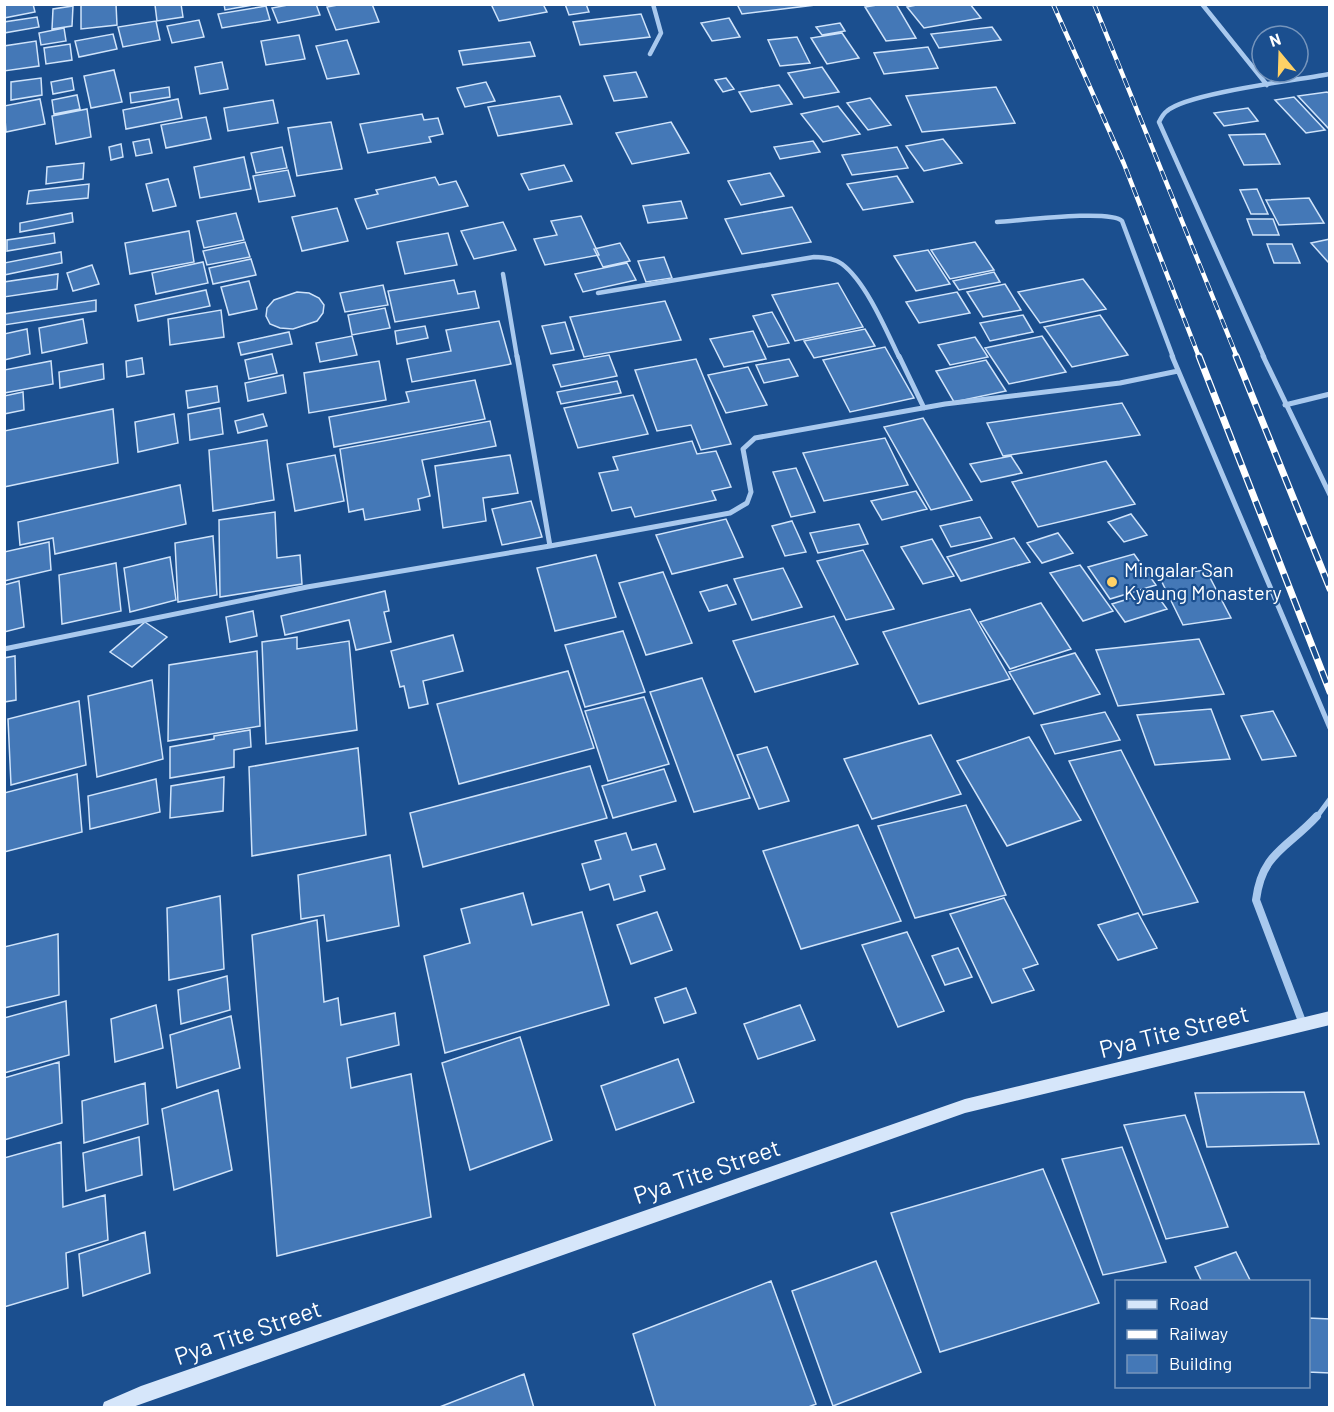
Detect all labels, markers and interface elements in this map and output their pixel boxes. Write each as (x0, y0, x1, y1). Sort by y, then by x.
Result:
north arrow (1250, 24, 1310, 84)
text: N (1267, 29, 1283, 50)
place label: Mingalar San Kyaung Monastery (1124, 557, 1282, 604)
marker: Mingalar San Kyaung Monastery (1105, 575, 1119, 589)
street label: Pya Tite Street (1096, 998, 1251, 1063)
street label: Pya Tite Street (629, 1132, 784, 1209)
legend (1115, 1280, 1310, 1388)
text: Road (1169, 1292, 1209, 1314)
street label: Pya Tite Street (170, 1293, 325, 1370)
text: Railway (1169, 1322, 1228, 1344)
text: Building (1169, 1352, 1232, 1374)

